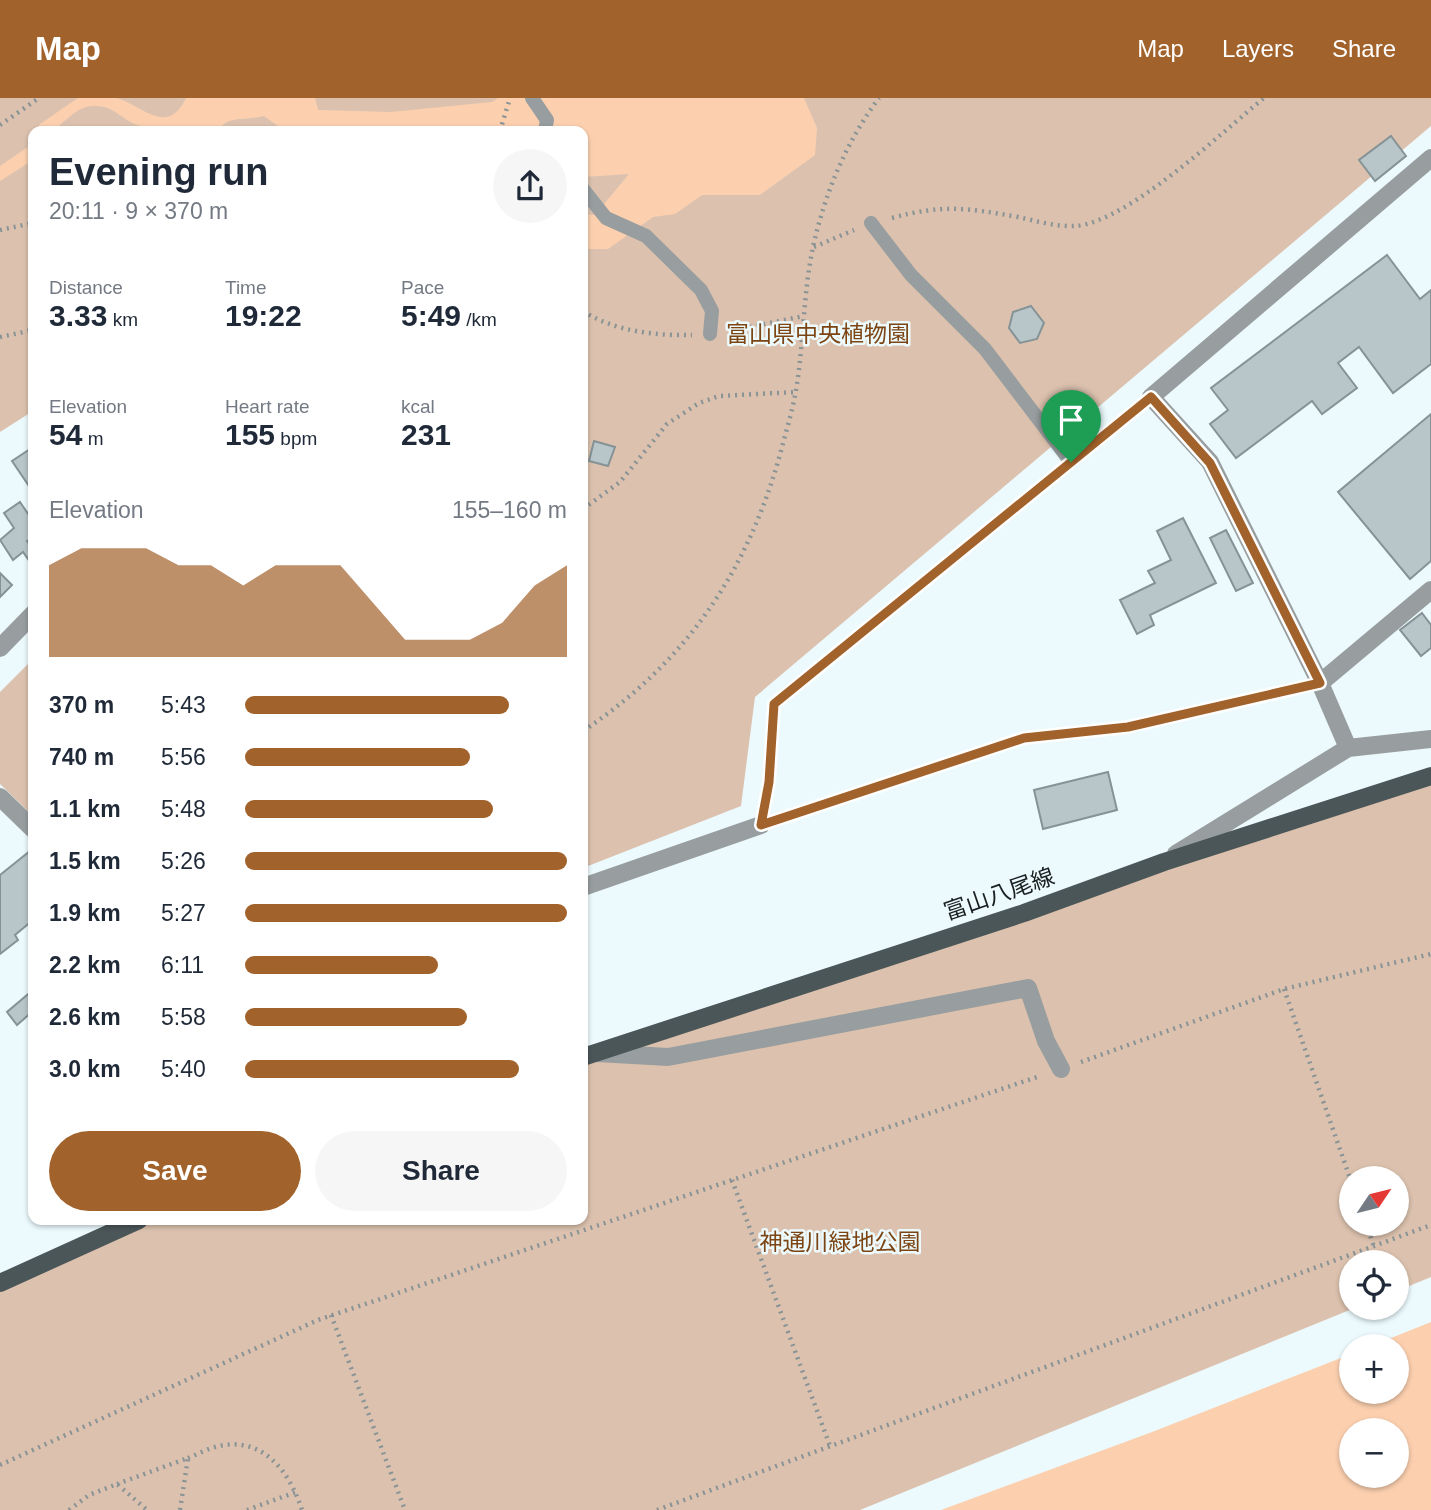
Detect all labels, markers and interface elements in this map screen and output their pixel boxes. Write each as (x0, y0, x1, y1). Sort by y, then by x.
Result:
text: Map (35, 30, 101, 67)
text: Map (1137, 35, 1184, 62)
text: Layers (1222, 35, 1294, 62)
text: Share (1332, 35, 1396, 62)
button: share (493, 149, 567, 223)
text: Evening run (49, 151, 269, 193)
text: 20:11 · 9 × 370 m (49, 198, 228, 224)
text: Distance (49, 277, 123, 298)
text: Time (225, 277, 267, 298)
text: Pace (401, 277, 444, 298)
text: 3.33 (49, 299, 107, 332)
text: 19:22 (225, 299, 302, 332)
text: 5:49 (401, 299, 461, 332)
text: km (107, 309, 138, 330)
text: /km (461, 309, 497, 330)
park label: 富山県中央植物園 (726, 321, 910, 347)
pin (1041, 390, 1101, 462)
text: Elevation (49, 396, 127, 417)
text: Heart rate (225, 396, 309, 417)
text: kcal (401, 396, 435, 417)
icon: arrive (1052, 401, 1090, 439)
text: 54 (49, 418, 82, 451)
text: 155 (225, 418, 275, 451)
text: 231 (401, 418, 451, 451)
text: m (82, 428, 103, 449)
text: bpm (275, 428, 317, 449)
text: Elevation (49, 497, 144, 523)
text: 155–160 m (452, 497, 567, 523)
text: 370 m (49, 692, 114, 718)
text: 5:43 (161, 692, 206, 718)
text: 740 m (49, 744, 114, 770)
text: 5:56 (161, 744, 206, 770)
text: 1.1 km (49, 796, 121, 822)
text: 5:48 (161, 796, 206, 822)
text: 1.5 km (49, 848, 121, 874)
text: 5:26 (161, 848, 206, 874)
street label: 富山八尾線 (940, 863, 1058, 925)
text: 1.9 km (49, 900, 121, 926)
text: 5:27 (161, 900, 206, 926)
text: 2.2 km (49, 952, 121, 978)
text: 6:11 (161, 952, 204, 978)
text: 2.6 km (49, 1004, 121, 1030)
text: 5:58 (161, 1004, 206, 1030)
text: 3.0 km (49, 1056, 121, 1082)
text: 5:40 (161, 1056, 206, 1082)
button: Save (49, 1131, 301, 1211)
button: Share (315, 1131, 567, 1211)
north arrow (1339, 1166, 1409, 1236)
map controls (1339, 1166, 1409, 1488)
park label: 神通川緑地公園 (760, 1229, 921, 1255)
button: locate (1339, 1250, 1409, 1320)
button: + (1339, 1334, 1409, 1404)
button: − (1339, 1418, 1409, 1488)

